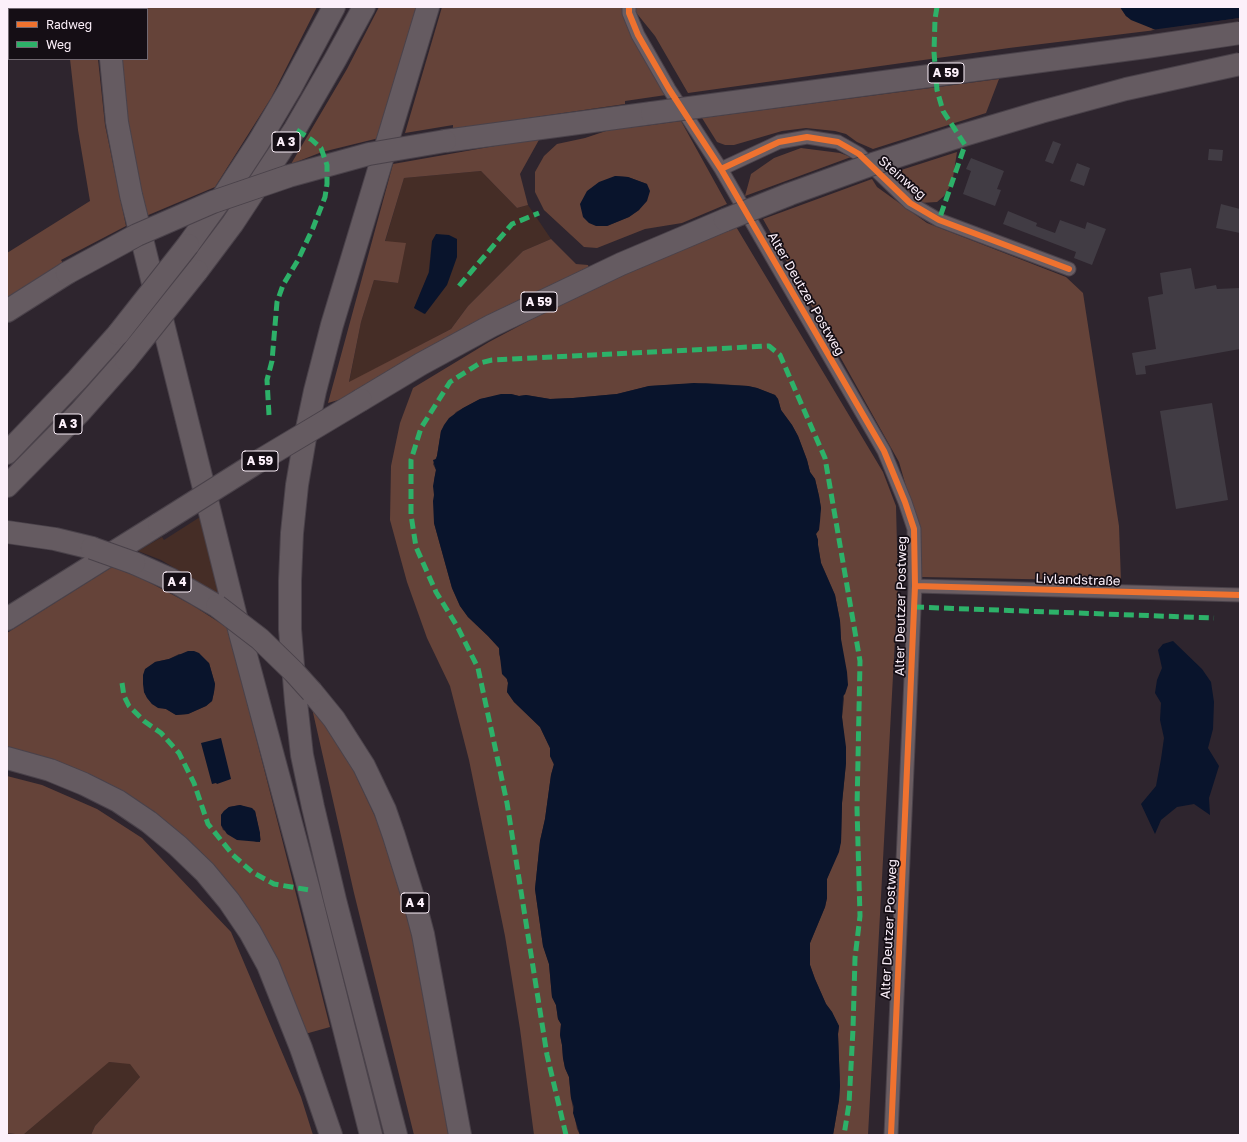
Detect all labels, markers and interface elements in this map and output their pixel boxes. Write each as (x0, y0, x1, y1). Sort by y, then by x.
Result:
legend (8, 8, 148, 60)
text: Radweg (46, 17, 92, 32)
text: Weg (46, 37, 71, 52)
road number: A 59 (928, 63, 964, 83)
road number: A 3 (272, 132, 300, 152)
street label: Steinweg (875, 153, 929, 203)
street label: Alter Deutzer Postweg (764, 229, 848, 359)
road number: A 59 (521, 292, 557, 312)
road number: A 3 (54, 414, 82, 434)
road number: A 59 (242, 451, 278, 471)
street label: Alter Deutzer Postweg (892, 536, 910, 676)
street label: Livlandstraße (1035, 571, 1121, 589)
road number: A 4 (163, 572, 191, 592)
street label: Alter Deutzer Postweg (878, 859, 900, 999)
road number: A 4 (401, 893, 429, 913)

